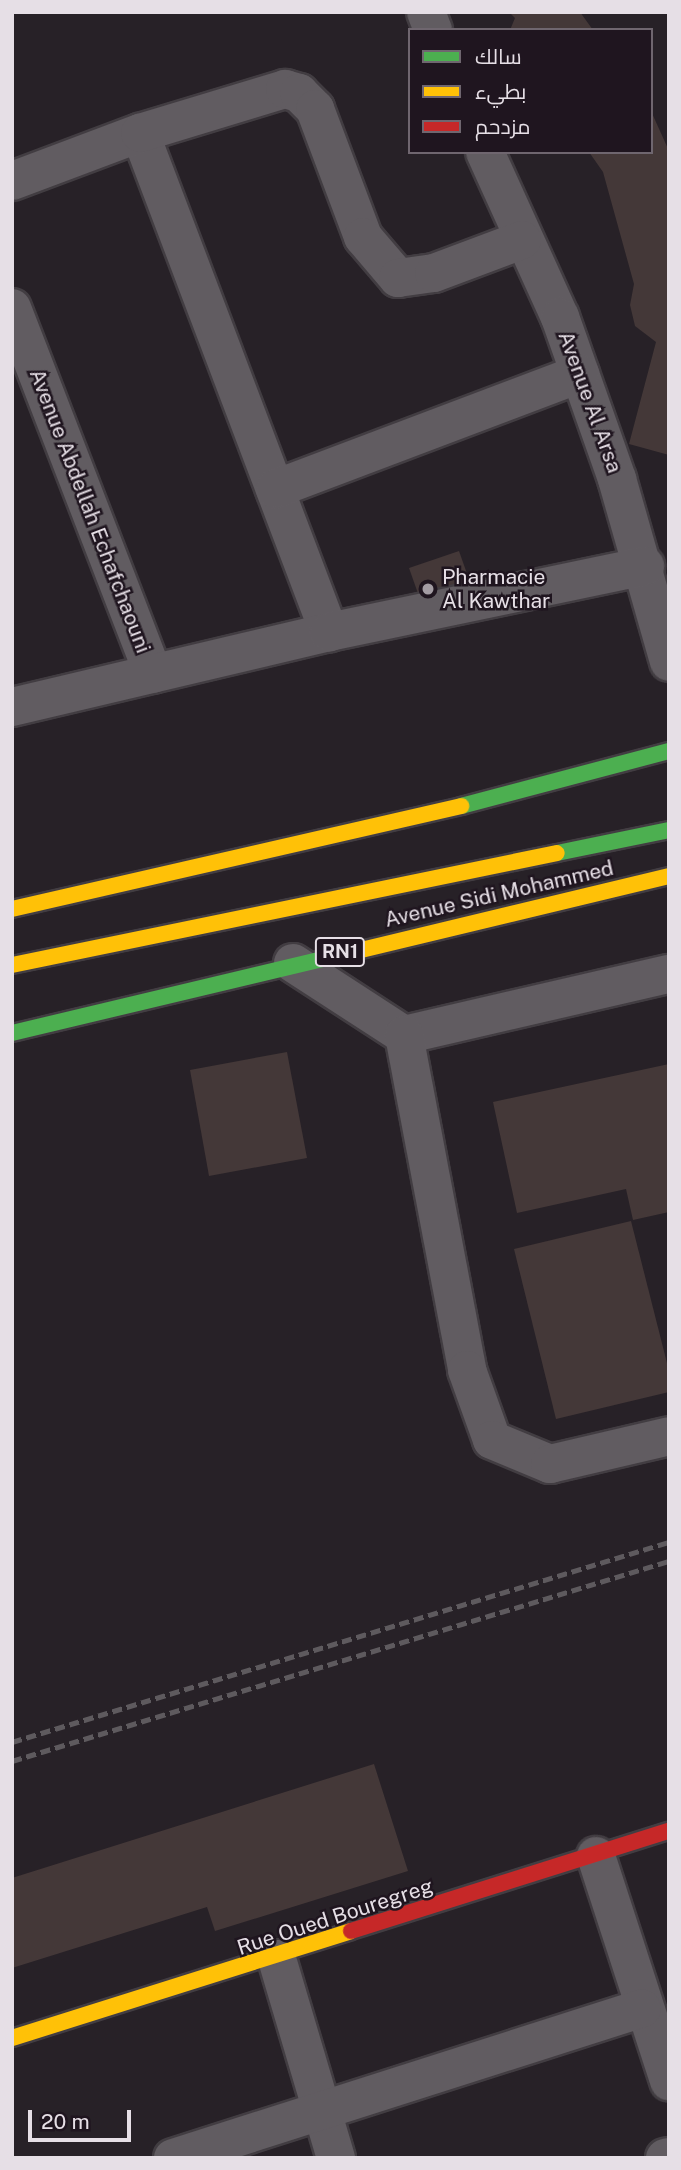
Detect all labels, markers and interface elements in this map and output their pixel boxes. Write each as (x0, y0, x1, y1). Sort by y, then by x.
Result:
legend (408, 28, 653, 154)
text: سالك (475, 44, 522, 69)
text: بطيء (475, 79, 526, 104)
text: مزدحم (475, 114, 530, 139)
street label: Avenue Al Arsa (553, 328, 627, 476)
street label: Avenue Abdellah Echafchaouni (24, 365, 156, 657)
place label: Pharmacie Al Kawthar (442, 564, 550, 614)
marker: Pharmacie Al Kawthar (420, 581, 436, 597)
street label: Avenue Sidi Mohammed (382, 855, 616, 933)
road number: RN1 (314, 936, 366, 968)
street label: Rue Oued Bouregreg (234, 1873, 436, 1961)
scale bar (32, 2096, 135, 2140)
text: 20 m (41, 2109, 90, 2134)

